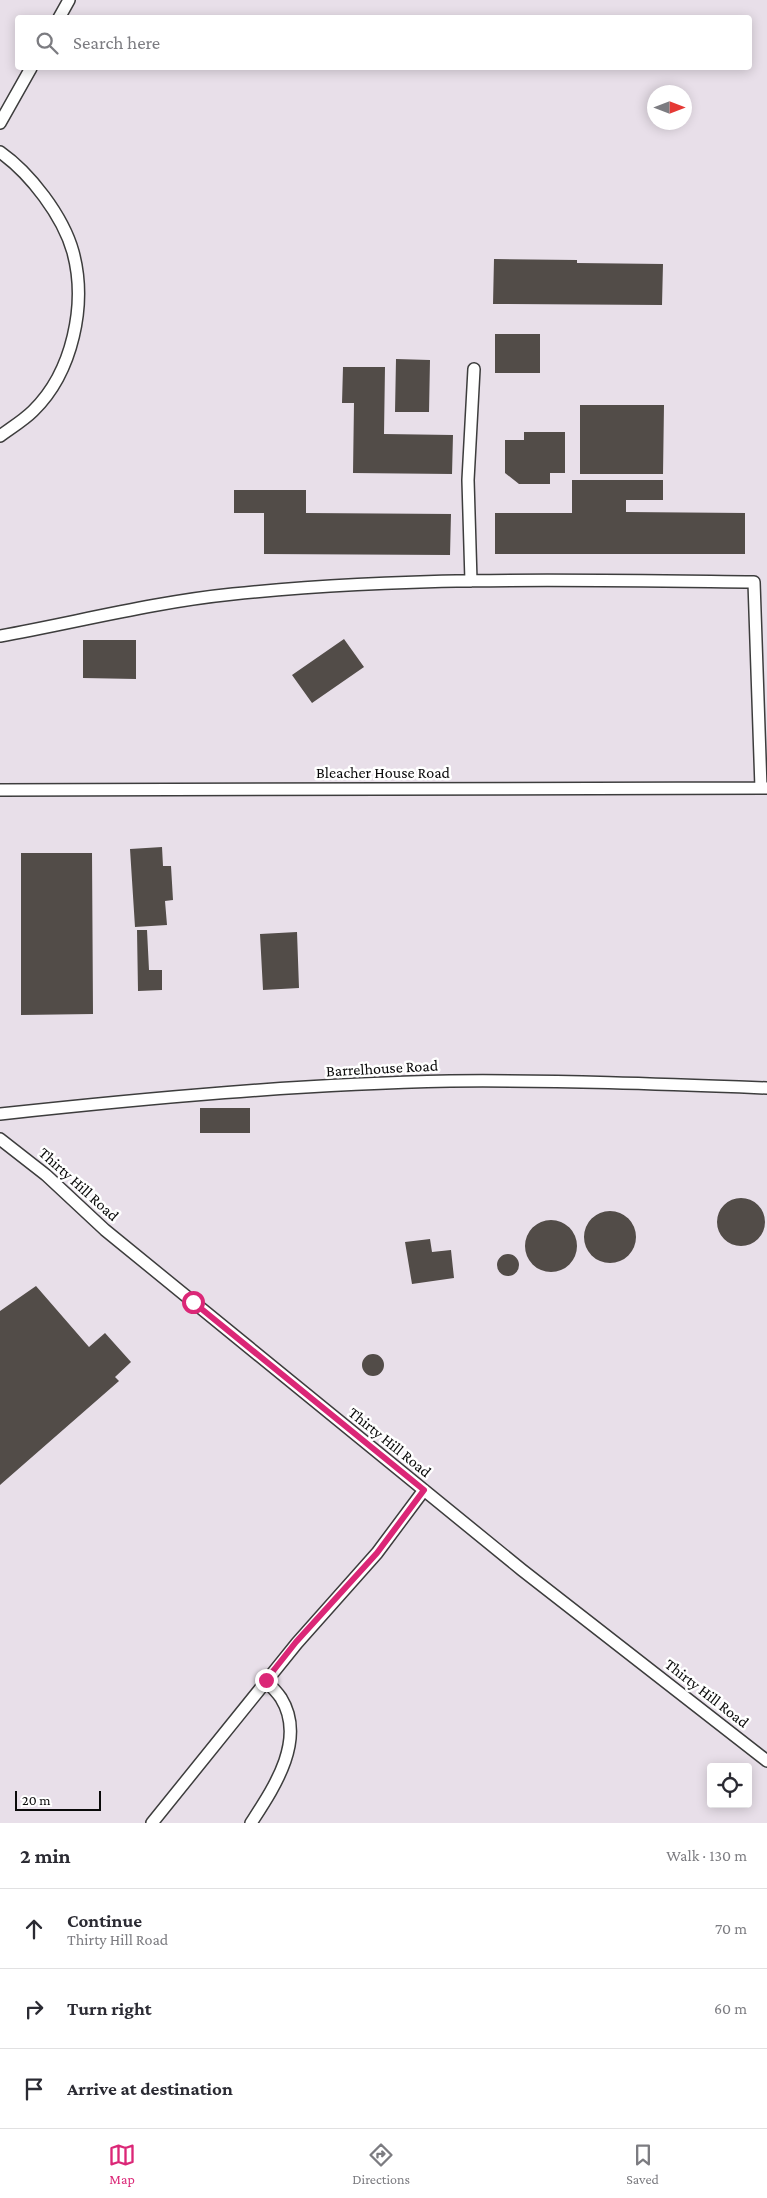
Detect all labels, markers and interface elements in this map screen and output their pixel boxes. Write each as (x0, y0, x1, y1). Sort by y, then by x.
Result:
search box (15, 15, 752, 70)
icon: search (33, 29, 61, 57)
text: Search here (73, 32, 160, 53)
north arrow (647, 85, 692, 130)
street label: Bleacher House Road (316, 764, 451, 781)
street label: Barrelhouse Road (326, 1057, 439, 1079)
street label: Thirty Hill Road (35, 1144, 123, 1225)
route start (182, 1291, 205, 1314)
street label: Thirty Hill Road (345, 1404, 435, 1482)
street label: Thirty Hill Road (661, 1655, 753, 1732)
route end (255, 1669, 278, 1692)
map controls (707, 1763, 752, 1808)
button: locate (707, 1763, 752, 1808)
scale bar (15, 1788, 101, 1811)
text: 20 m (22, 1792, 50, 1808)
text: 2 min (20, 1844, 71, 1868)
text: Walk · 130 m (666, 1847, 747, 1864)
text: Continue (67, 1910, 142, 1931)
icon: ahead (20, 1915, 48, 1943)
text: 70 m (715, 1920, 747, 1937)
text: Thirty Hill Road (67, 1931, 168, 1948)
icon: right (20, 1995, 48, 2023)
text: Turn right (67, 1998, 152, 2019)
text: 60 m (714, 2000, 747, 2017)
icon: arrive (20, 2075, 48, 2103)
text: Arrive at destination (67, 2078, 233, 2099)
tab: Map (108, 2141, 136, 2187)
tab: Directions (352, 2141, 410, 2187)
tab: Saved (626, 2141, 659, 2187)

